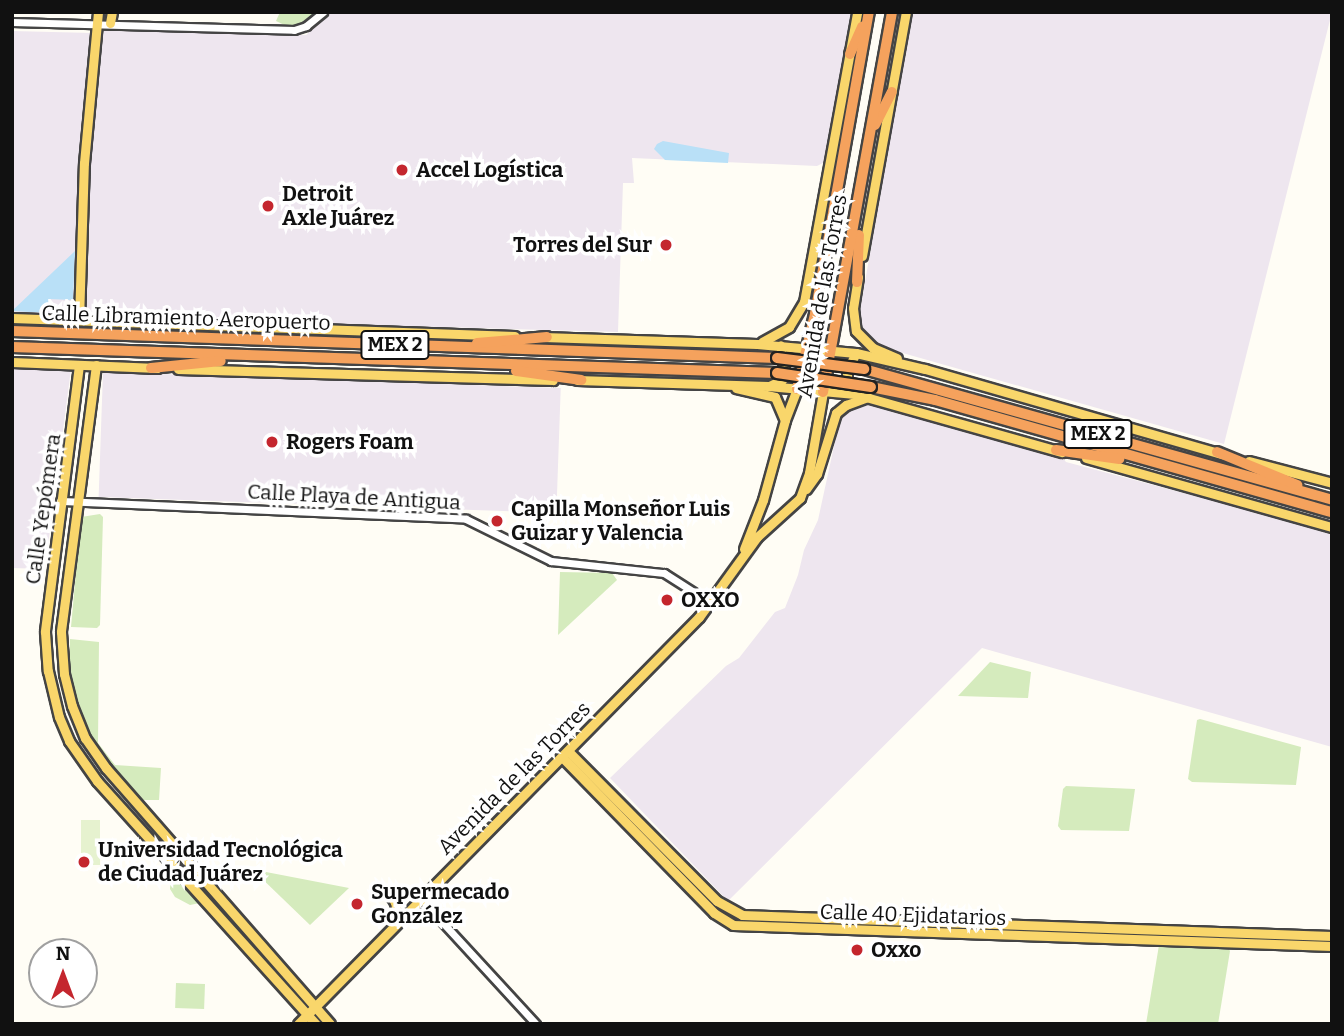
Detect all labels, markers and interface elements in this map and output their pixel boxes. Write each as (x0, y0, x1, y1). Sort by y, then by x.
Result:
place label: Accel Logística (416, 157, 563, 183)
marker: Accel Logística (394, 162, 410, 178)
place label: Detroit Axle Juárez (282, 181, 394, 231)
street label: Avenida de las Torres (792, 193, 852, 399)
marker: Detroit Axle Juárez (260, 198, 276, 214)
place label: Torres del Sur (513, 232, 652, 258)
marker: Torres del Sur (658, 237, 674, 253)
street label: Calle Libramiento Aeropuerto (41, 300, 331, 336)
road number: MEX 2 (360, 330, 430, 360)
road number: MEX 2 (1063, 418, 1133, 449)
place label: Rogers Foam (286, 429, 414, 455)
street label: Calle Yepómera (20, 432, 66, 586)
marker: Rogers Foam (264, 434, 280, 450)
street label: Calle Playa de Antigua (247, 479, 461, 515)
place label: Capilla Monseñor Luis Guizar y Valencia (511, 496, 730, 546)
marker: Capilla Monseñor Luis Guizar y Valencia (489, 513, 505, 529)
place label: OXXO (681, 587, 740, 613)
marker: OXXO (659, 592, 675, 608)
street label: Avenida de las Torres (432, 696, 596, 860)
place label: Universidad Tecnológica de Ciudad Juárez (98, 837, 343, 887)
marker: Universidad Tecnológica de Ciudad Juárez (76, 854, 92, 870)
place label: Supermecado González (371, 879, 509, 929)
marker: Supermecado González (349, 896, 365, 912)
street label: Calle 40 Ejidatarios (819, 899, 1007, 931)
place label: Oxxo (871, 937, 921, 963)
north arrow (28, 938, 98, 1008)
text: N (56, 942, 70, 965)
marker: Oxxo (849, 942, 865, 958)

